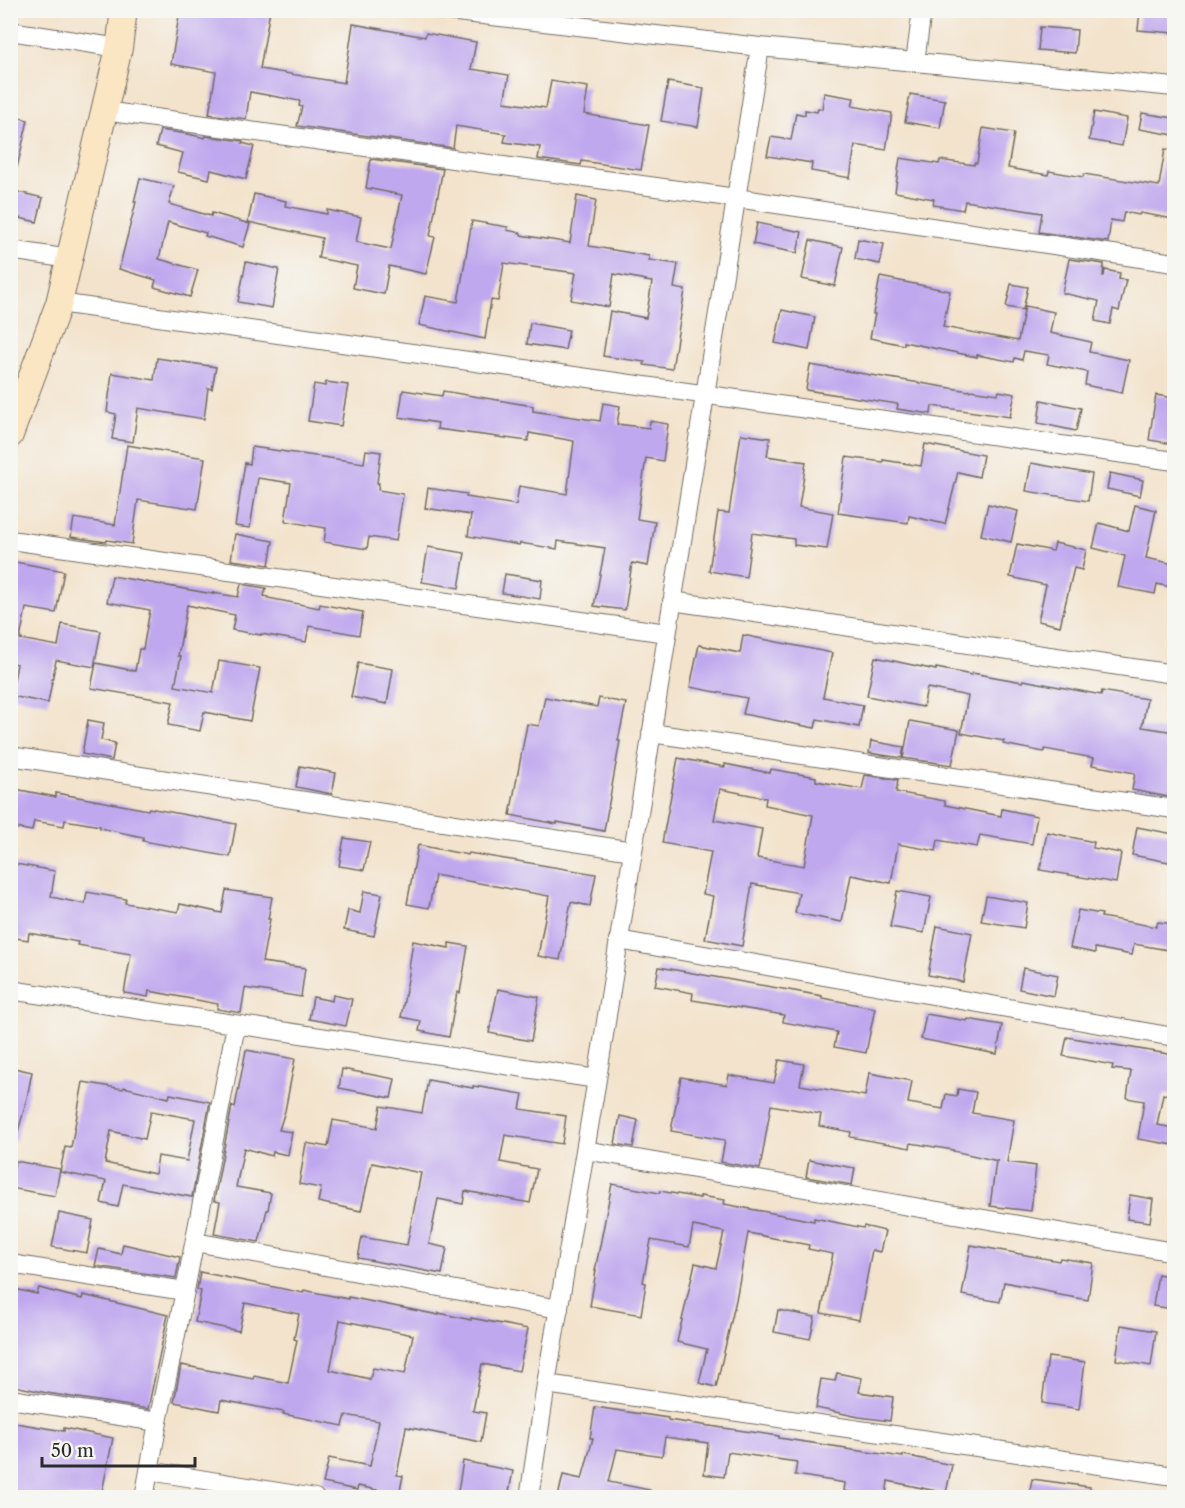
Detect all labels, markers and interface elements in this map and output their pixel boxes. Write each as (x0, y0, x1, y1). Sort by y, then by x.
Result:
scale bar (42, 1430, 195, 1468)
text: 50 m (51, 1440, 94, 1462)

